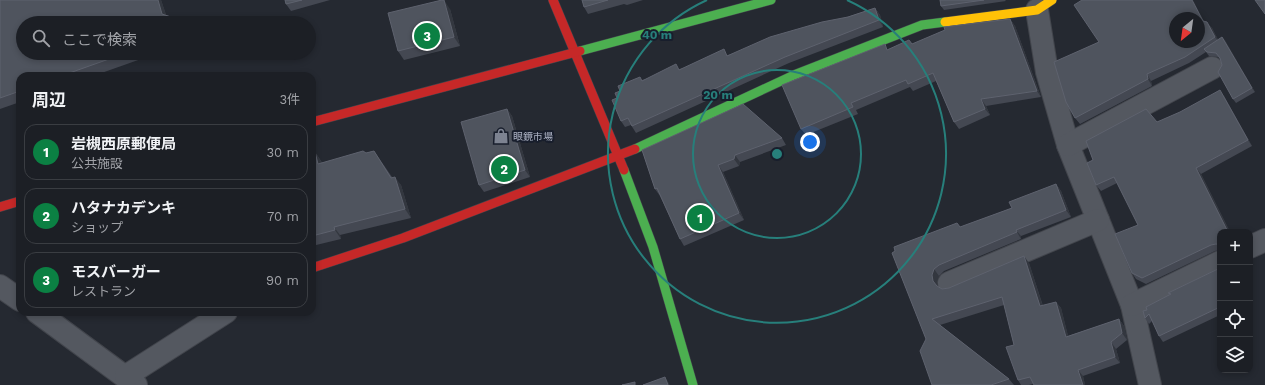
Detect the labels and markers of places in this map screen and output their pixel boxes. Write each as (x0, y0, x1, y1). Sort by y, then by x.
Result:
pin: 3 (414, 21, 440, 51)
shop icon: 眼鏡市場 (492, 127, 510, 145)
place label: 眼鏡市場 (513, 131, 553, 142)
centre of rings (770, 147, 784, 161)
pin: 2 (491, 154, 517, 184)
pin: 1 (687, 203, 713, 233)

